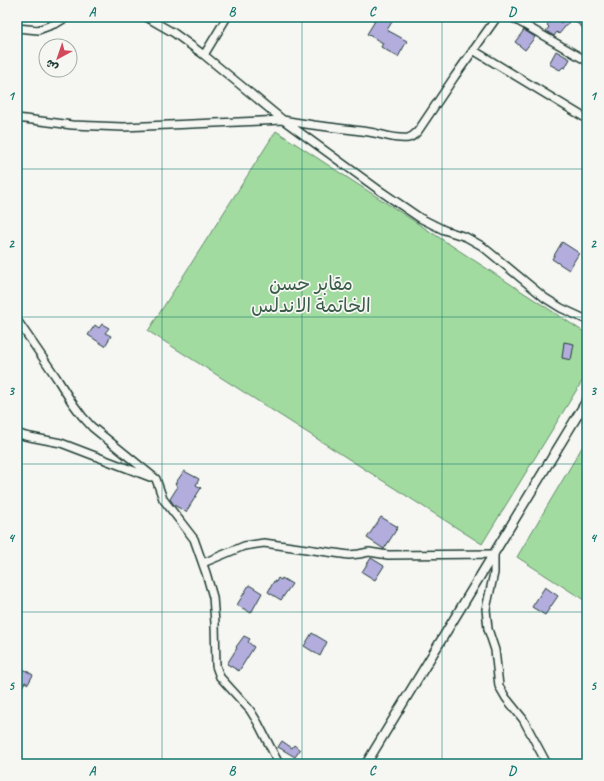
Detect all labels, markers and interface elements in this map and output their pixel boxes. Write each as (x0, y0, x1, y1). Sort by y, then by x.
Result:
text: A (89, 4, 97, 20)
text: B (229, 4, 237, 20)
text: C (369, 4, 377, 20)
text: D (508, 4, 517, 20)
north arrow (38, 38, 78, 78)
text: ش (42, 56, 61, 75)
text: 1 (8, 88, 16, 104)
text: 1 (590, 88, 598, 104)
text: 2 (8, 236, 15, 252)
text: 2 (590, 236, 597, 252)
park label: مقابر حسن الخاتمة الاندلس (251, 272, 371, 318)
text: 3 (8, 383, 15, 399)
text: 3 (590, 383, 597, 399)
text: 4 (8, 530, 16, 546)
text: 4 (590, 530, 598, 546)
text: 5 (8, 678, 15, 694)
text: 5 (590, 678, 597, 694)
text: A (89, 763, 97, 779)
text: B (229, 763, 237, 779)
text: C (369, 763, 377, 779)
text: D (508, 763, 517, 779)

